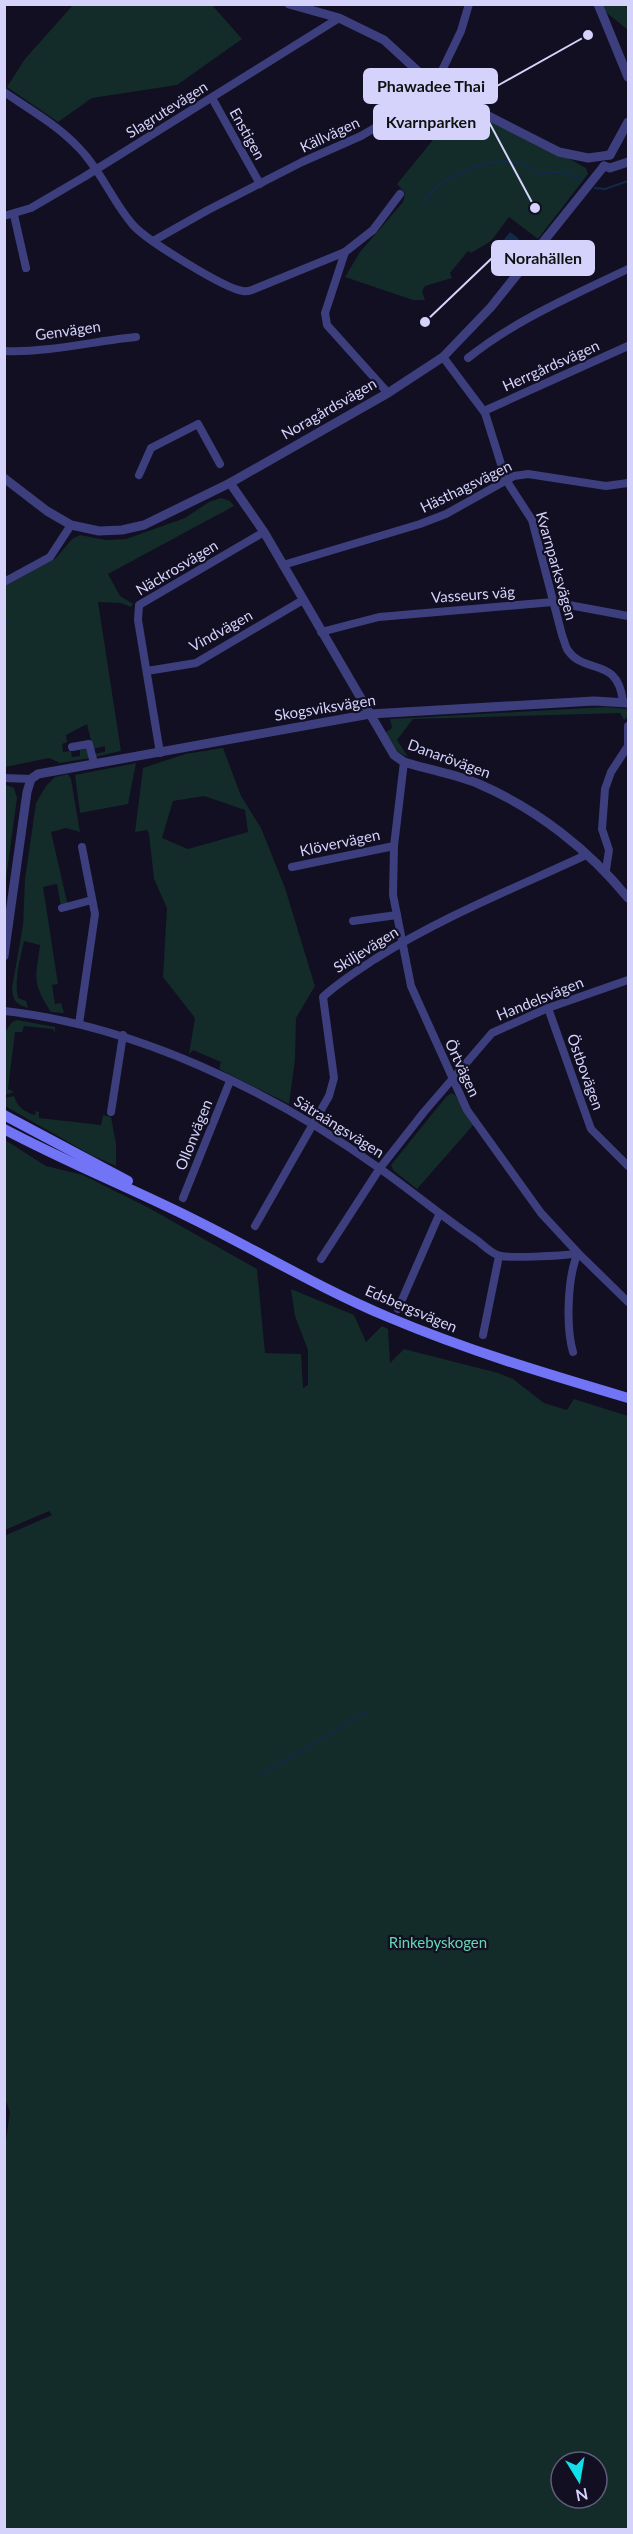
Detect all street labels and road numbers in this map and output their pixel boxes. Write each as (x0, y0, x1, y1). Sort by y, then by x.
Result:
street label: Slagrutevägen (122, 77, 211, 141)
street label: Enstigen (226, 104, 269, 163)
street label: Källvägen (297, 113, 362, 156)
street label: Genvägen (34, 317, 102, 344)
street label: Herrgårdsvägen (499, 336, 602, 394)
street label: Noragårdsvägen (278, 374, 379, 443)
street label: Hästhagsvägen (417, 456, 514, 516)
street label: Kvarnparksvägen (533, 509, 581, 622)
street label: Näckrosvägen (132, 536, 221, 599)
street label: Vasseurs väg (430, 582, 516, 606)
street label: Vindvägen (186, 605, 255, 655)
street label: Skogsviksvägen (273, 690, 377, 724)
street label: Danarövägen (405, 735, 493, 781)
street label: Klövervägen (298, 825, 382, 859)
street label: Skiljevägen (330, 922, 401, 976)
street label: Handelsvägen (493, 972, 586, 1024)
street label: Östbovägen (564, 1031, 608, 1112)
street label: Örtvägen (442, 1036, 484, 1099)
street label: Sätraängsvägen (291, 1091, 388, 1161)
street label: Ollonvägen (171, 1097, 215, 1173)
street label: Edsbergsvägen (363, 1281, 460, 1336)

